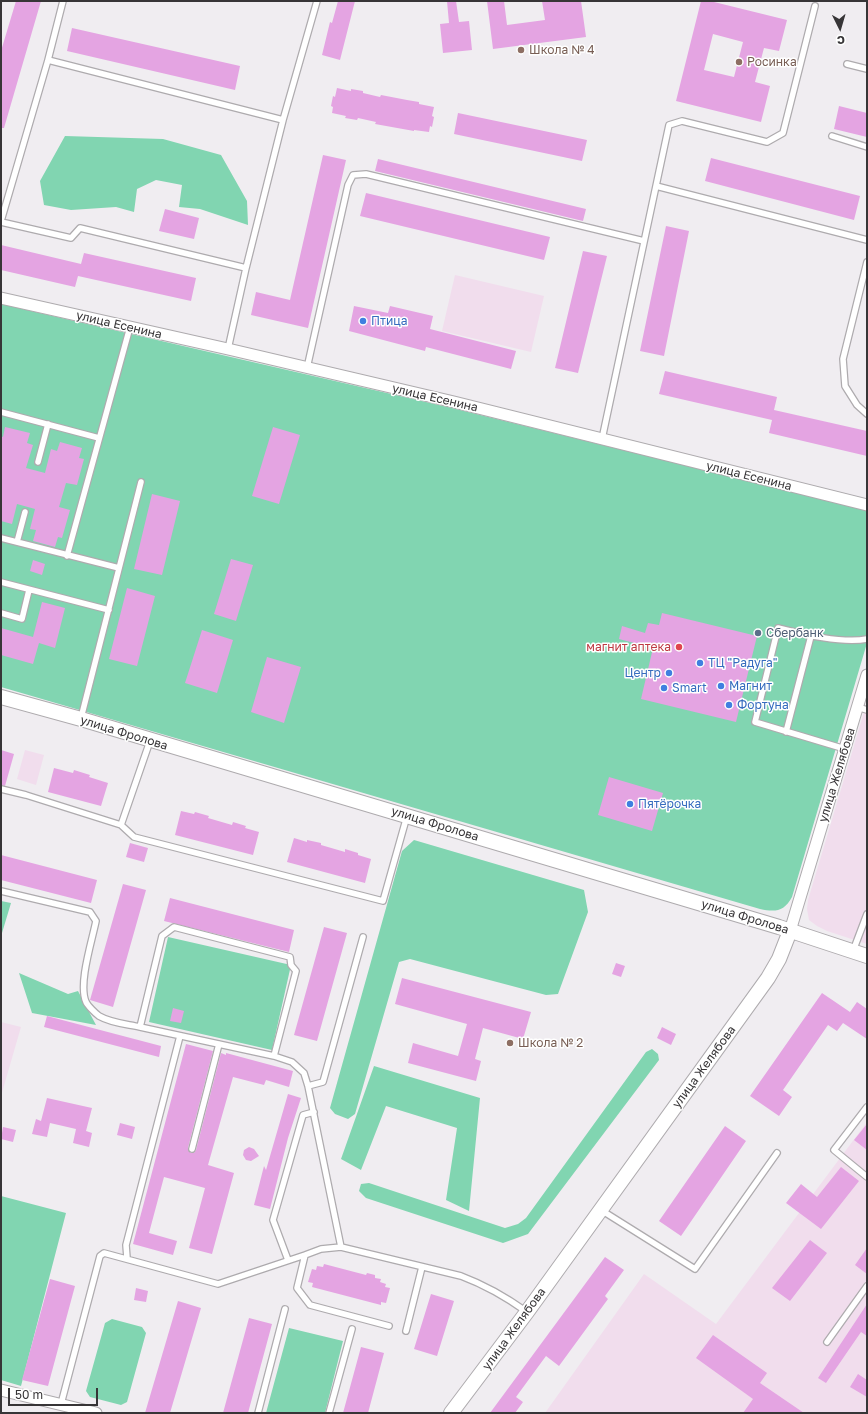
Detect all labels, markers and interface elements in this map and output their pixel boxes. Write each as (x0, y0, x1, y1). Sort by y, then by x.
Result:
north arrow (820, 8, 860, 48)
text: С (837, 34, 846, 47)
place label: Школа № 4 (529, 43, 595, 57)
marker: Школа № 4 (516, 45, 526, 55)
place label: Росинка (747, 55, 797, 69)
marker: Росинка (734, 57, 744, 67)
street label: улица Есенина (75, 308, 163, 342)
place label: Птица (371, 314, 408, 328)
marker: Птица (358, 316, 368, 326)
street label: улица Есенина (391, 381, 479, 415)
street label: улица Есенина (705, 458, 793, 494)
place label: Сбербанк (766, 626, 824, 640)
marker: Сбербанк (753, 628, 763, 638)
place label: магнит аптека (586, 640, 671, 654)
marker: магнит аптека (674, 642, 684, 652)
place label: ТЦ "Радуга" (708, 656, 777, 670)
marker: ТЦ "Радуга" (695, 658, 705, 668)
place label: Центр (624, 666, 661, 680)
marker: Центр (664, 668, 674, 678)
place label: Магнит (729, 679, 772, 693)
place label: Smart (672, 681, 707, 695)
marker: Магнит (716, 681, 726, 691)
marker: Smart (659, 683, 669, 693)
place label: Фортуна (737, 698, 789, 712)
marker: Фортуна (724, 700, 734, 710)
street label: улица Фролова (79, 713, 169, 753)
street label: улица Желябова (816, 726, 858, 824)
place label: Пятёрочка (638, 797, 701, 811)
marker: Пятёрочка (625, 799, 635, 809)
street label: улица Фролова (390, 804, 480, 844)
street label: улица Фролова (700, 897, 790, 937)
street label: улица Желябова (669, 1023, 739, 1111)
place label: Школа № 2 (518, 1036, 583, 1050)
marker: Школа № 2 (505, 1038, 515, 1048)
street label: улица Желябова (479, 1285, 549, 1373)
scale bar (10, 1380, 100, 1406)
text: 50 m (15, 1387, 43, 1402)

